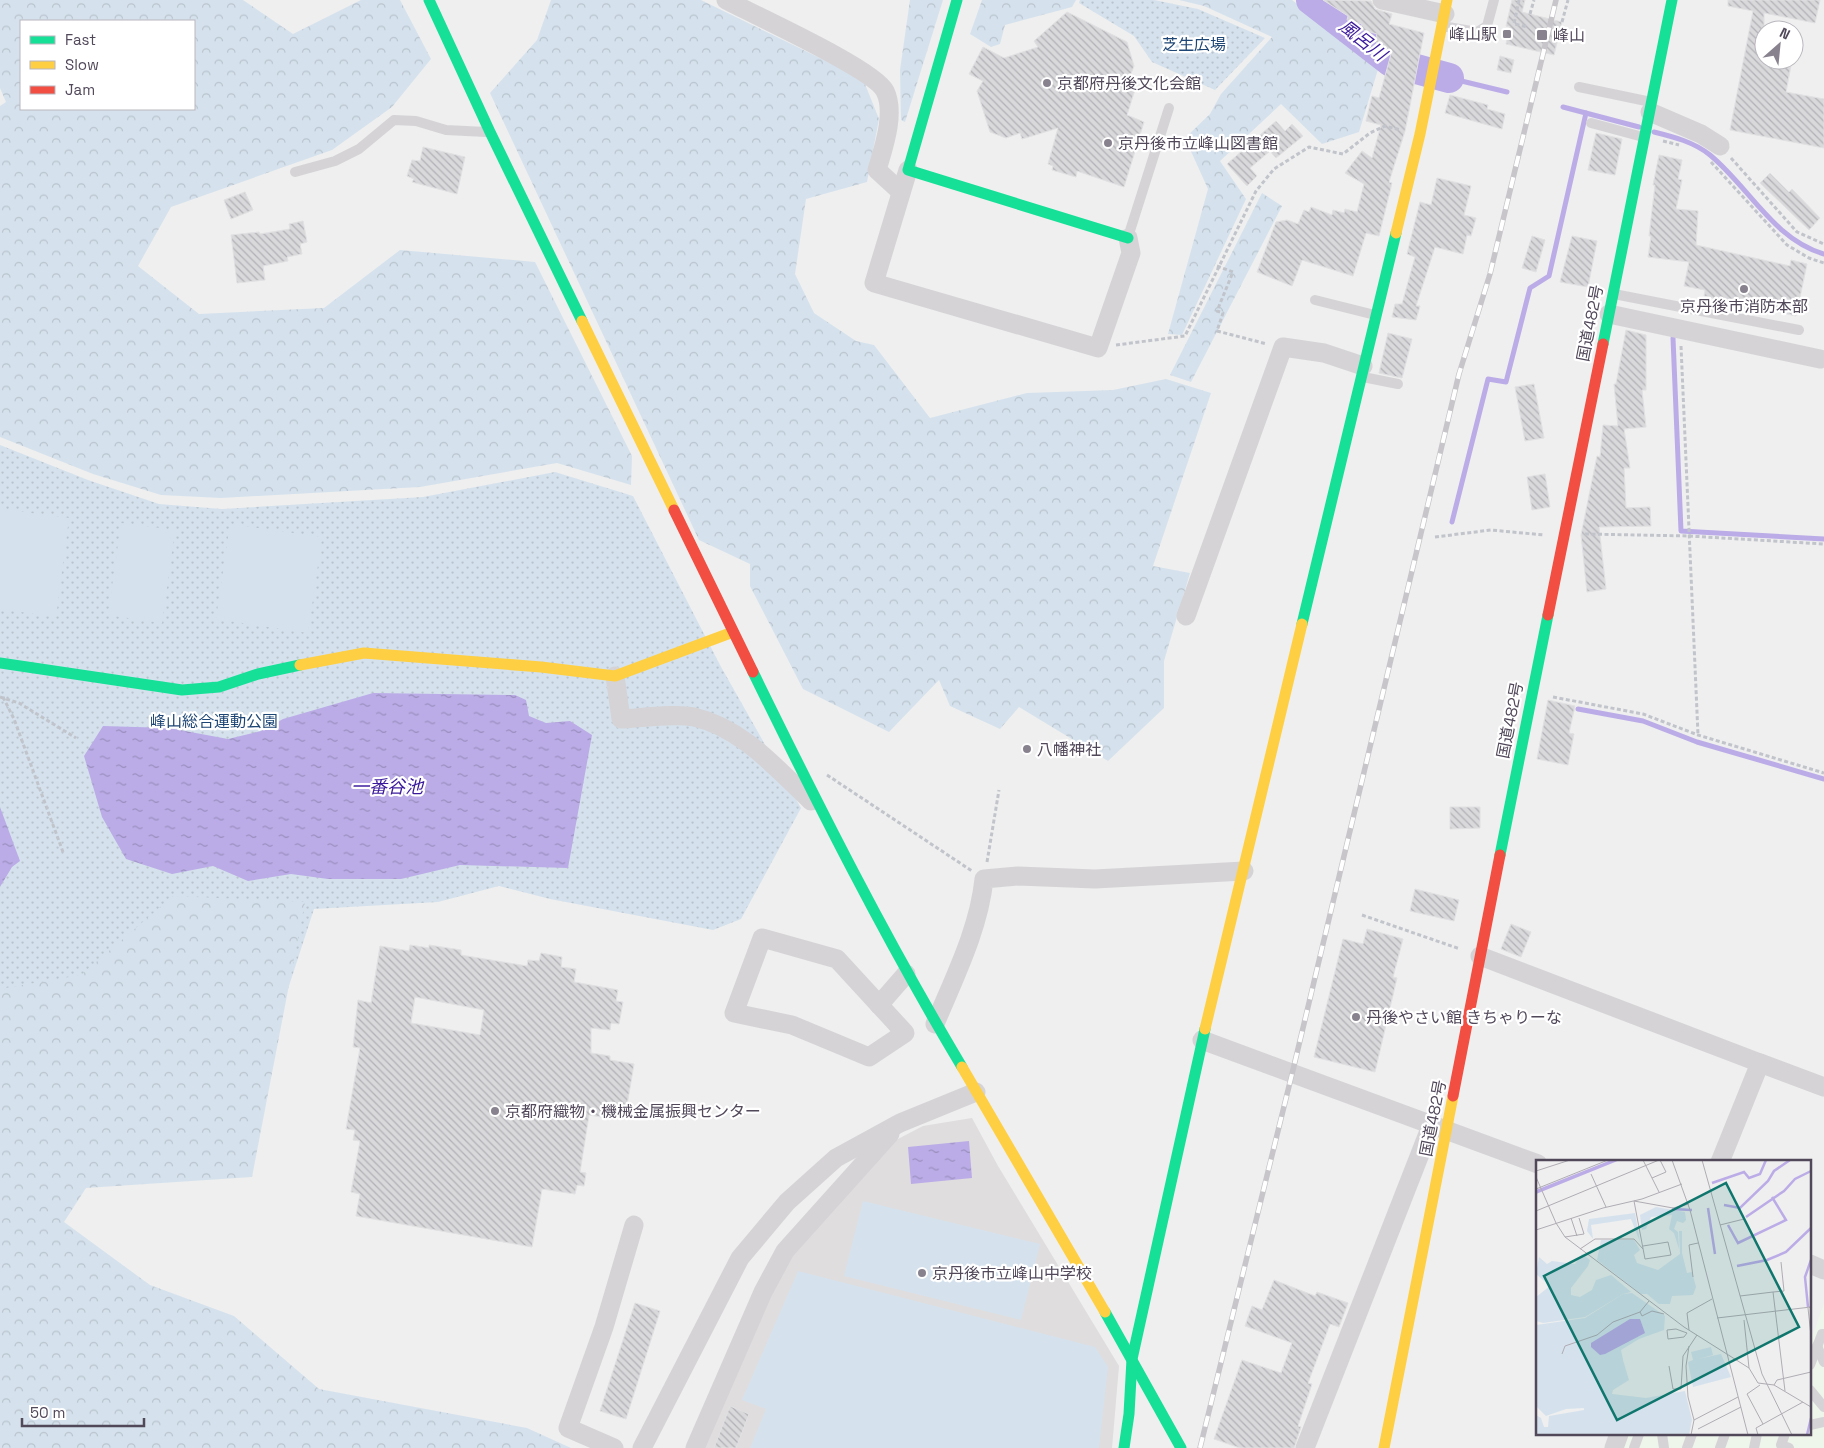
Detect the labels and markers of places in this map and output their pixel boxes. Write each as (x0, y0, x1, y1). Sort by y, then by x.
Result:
place label: 峰山駅 (1449, 24, 1497, 45)
place label: 峰山 (1553, 25, 1585, 46)
marker: 峰山駅 (1501, 28, 1513, 40)
marker: 峰山 (1535, 28, 1549, 42)
place label: 京都府丹後文化会館 (1057, 73, 1201, 94)
marker: 京都府丹後文化会館 (1041, 77, 1053, 89)
place label: 京丹後市立峰山図書館 (1118, 133, 1278, 154)
marker: 京丹後市立峰山図書館 (1102, 137, 1114, 149)
marker: 京丹後市消防本部 (1738, 283, 1750, 295)
place label: 京丹後市消防本部 (1680, 296, 1808, 317)
place label: 八幡神社 (1037, 739, 1101, 760)
marker: 八幡神社 (1021, 743, 1033, 755)
place label: 丹後やさい館 きちゃりーな (1366, 1007, 1562, 1028)
marker: 丹後やさい館 きちゃりーな (1350, 1011, 1362, 1023)
place label: 京都府織物・機械金属振興センター (505, 1101, 761, 1122)
marker: 京都府織物・機械金属振興センター (489, 1105, 501, 1117)
place label: 京丹後市立峰山中学校 (932, 1263, 1092, 1284)
marker: 京丹後市立峰山中学校 (916, 1267, 928, 1279)

